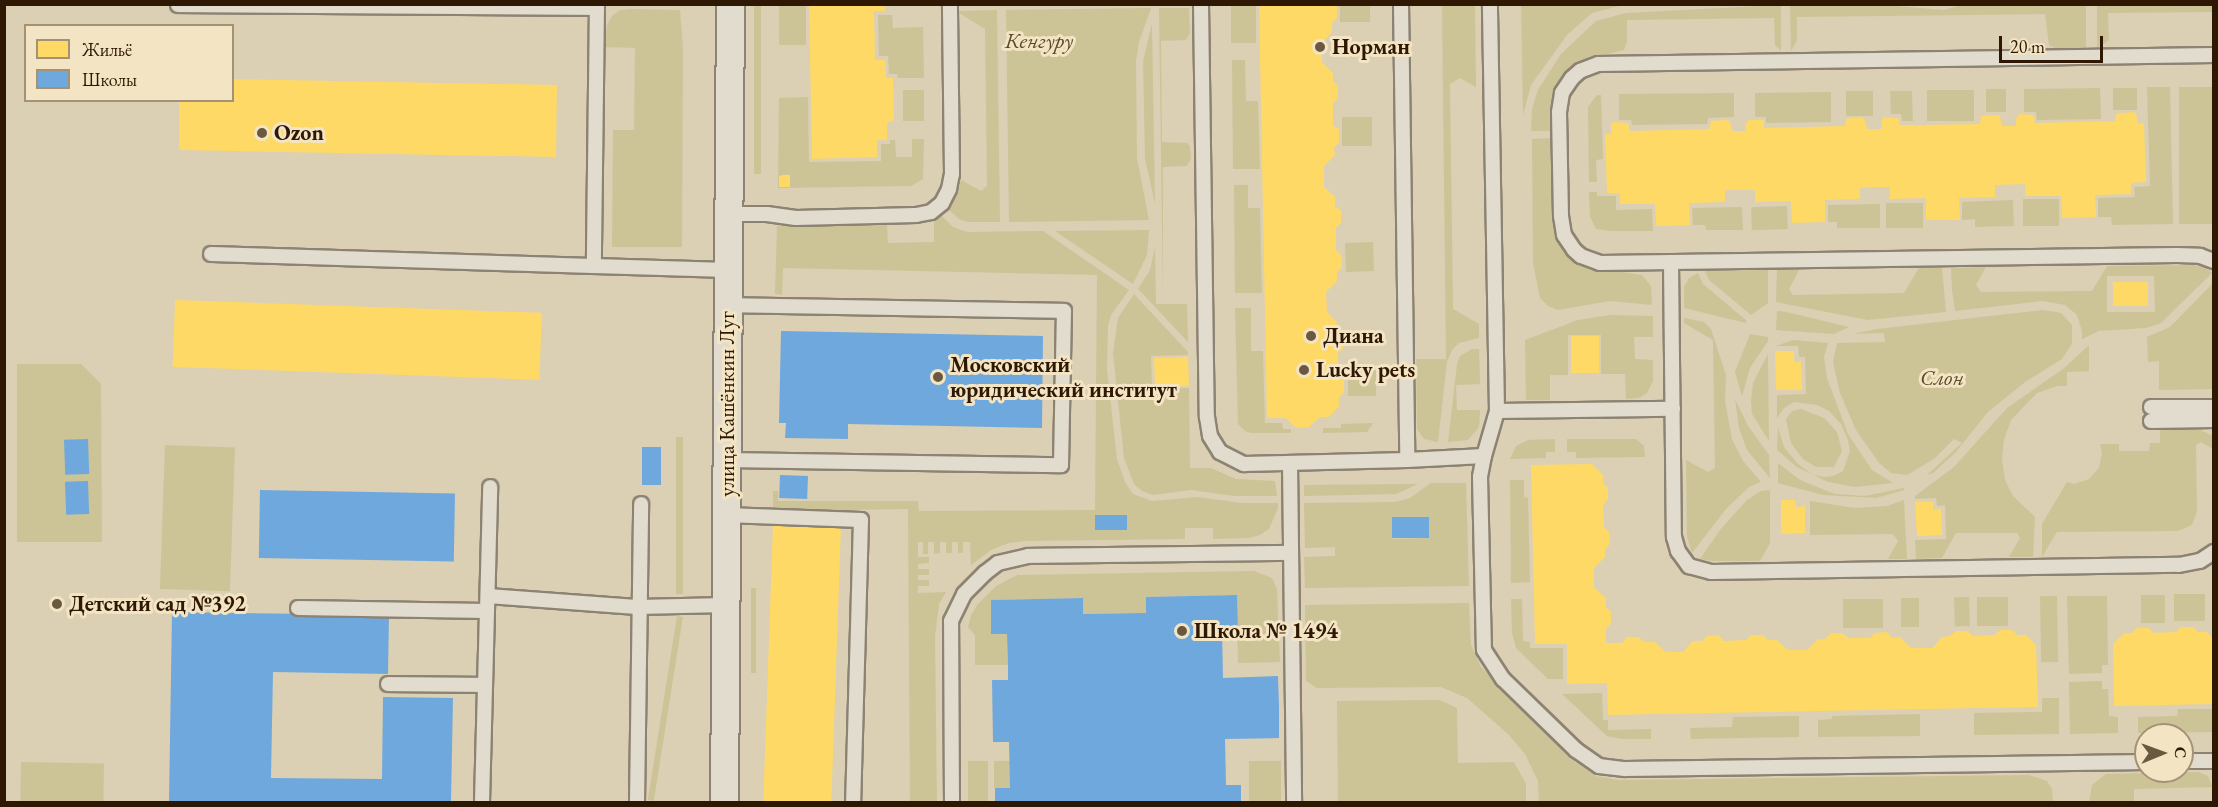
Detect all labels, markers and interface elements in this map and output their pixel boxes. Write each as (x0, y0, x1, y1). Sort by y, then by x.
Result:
legend (24, 24, 234, 102)
scale bar (2002, 24, 2106, 62)
park label: Кенгуру (1005, 28, 1073, 54)
place label: Норман (1332, 34, 1410, 60)
text: 20 m (2010, 35, 2045, 58)
text: Жильё (82, 38, 132, 61)
marker: Норман (1313, 40, 1327, 54)
text: Школы (82, 68, 137, 91)
place label: Ozon (274, 120, 324, 146)
marker: Ozon (255, 126, 269, 140)
street label: улица Кашёнкин Луг (714, 311, 740, 497)
place label: Диана (1323, 323, 1384, 349)
marker: Диана (1304, 329, 1318, 343)
place label: Московский юридический институт (950, 351, 1177, 402)
place label: Lucky pets (1316, 357, 1415, 383)
marker: Lucky pets (1297, 363, 1311, 377)
park label: Слон (1920, 365, 1964, 391)
marker: Московский юридический институт (931, 370, 945, 384)
place label: Детский сад №392 (69, 591, 246, 617)
marker: Детский сад №392 (50, 597, 64, 611)
place label: Школа № 1494 (1194, 618, 1338, 644)
marker: Школа № 1494 (1175, 624, 1189, 638)
north arrow (2134, 723, 2194, 783)
text: С (2170, 747, 2191, 759)

